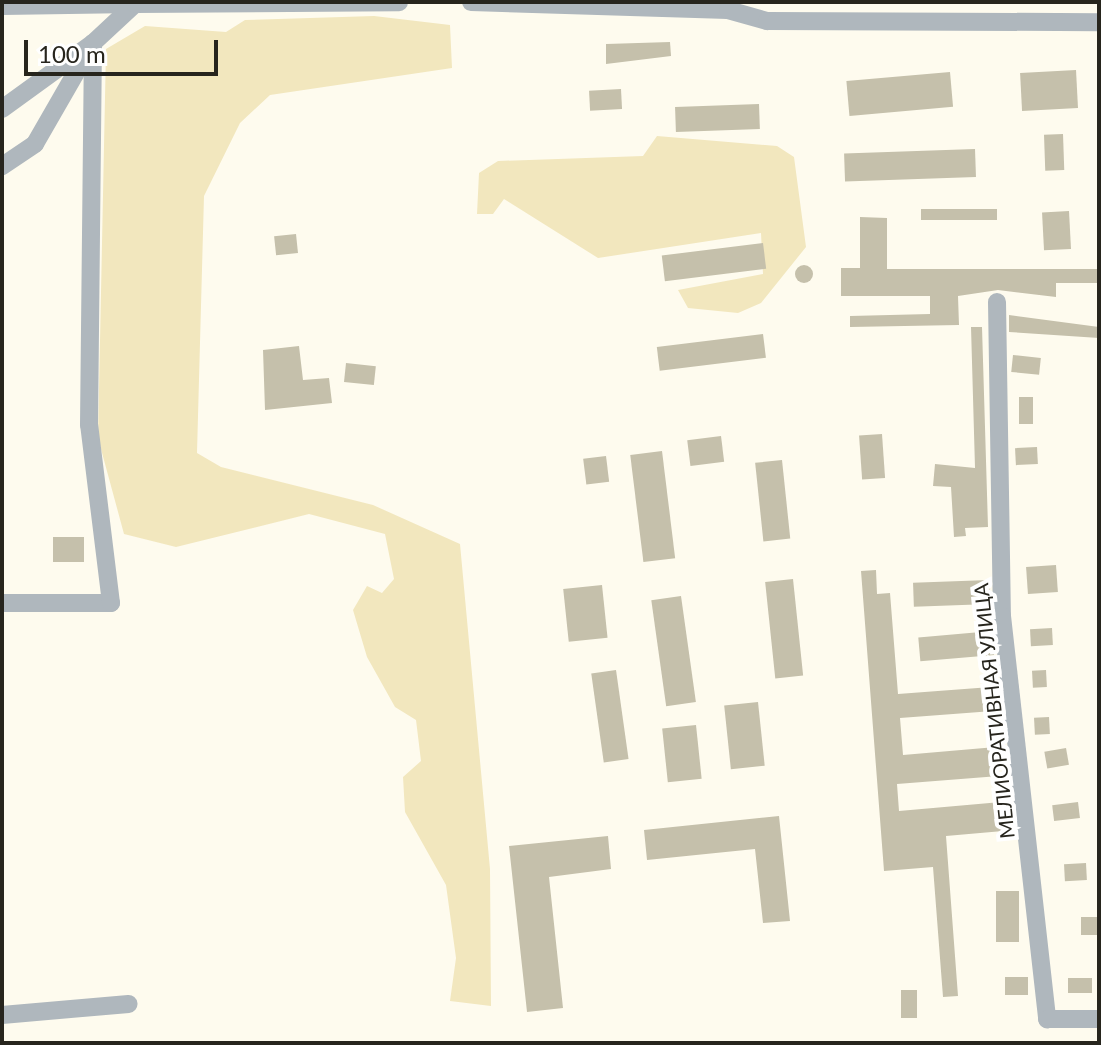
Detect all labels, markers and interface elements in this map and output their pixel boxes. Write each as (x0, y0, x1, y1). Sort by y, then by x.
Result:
scale bar (28, 24, 222, 74)
text: 100 m (38, 39, 106, 68)
street label: МЕЛИОРАТИВНАЯ УЛИЦА (969, 582, 1019, 840)

